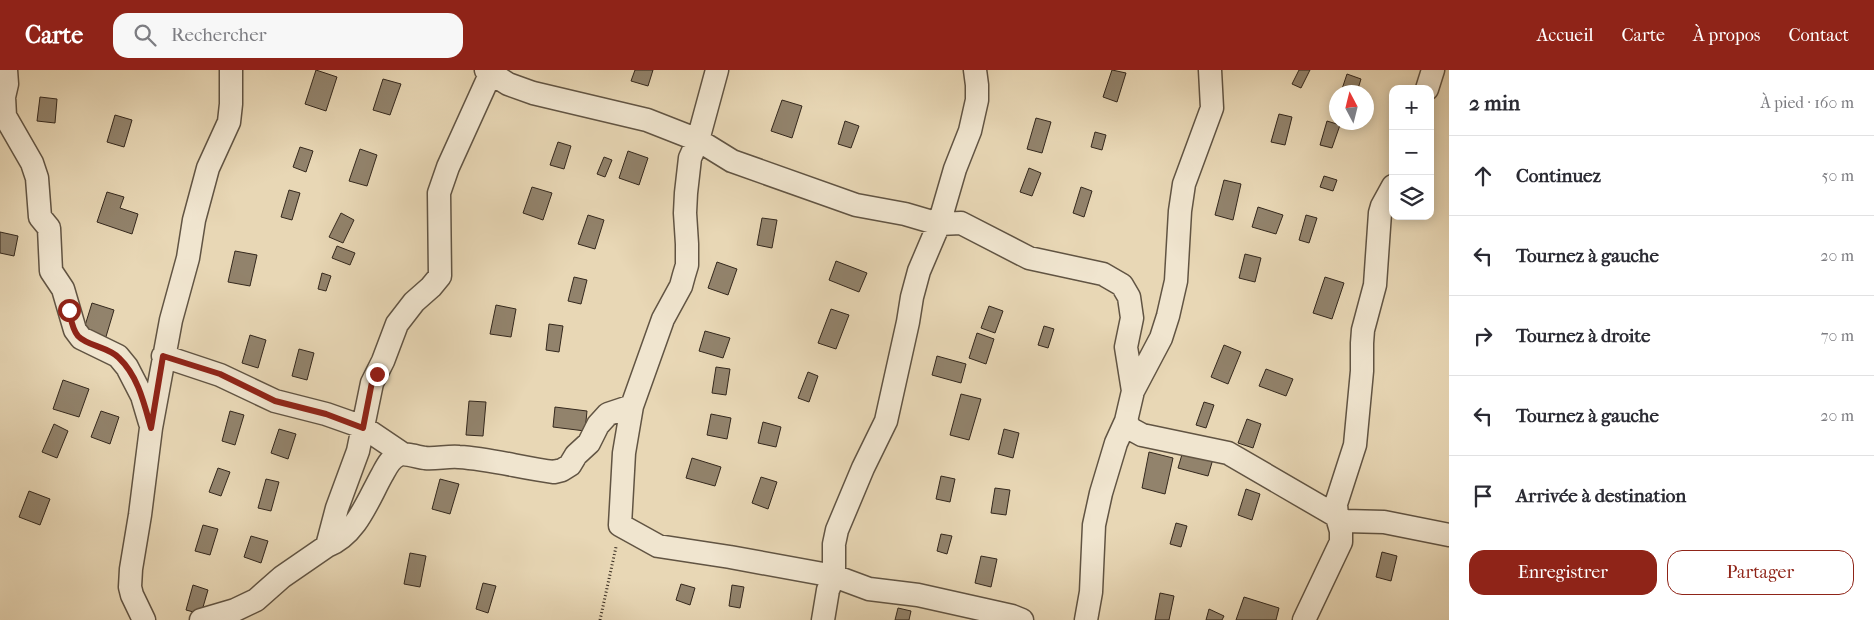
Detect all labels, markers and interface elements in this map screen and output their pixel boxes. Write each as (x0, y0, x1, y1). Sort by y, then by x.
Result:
search box (113, 13, 463, 58)
text: Carte (25, 21, 83, 49)
icon: search (131, 21, 159, 49)
text: Rechercher (171, 24, 267, 46)
text: Accueil (1537, 25, 1594, 46)
text: Carte (1622, 25, 1665, 46)
text: À propos (1693, 25, 1760, 46)
text: Contact (1788, 25, 1849, 46)
north arrow (1329, 85, 1374, 130)
map controls (1389, 85, 1434, 220)
button: + (1389, 85, 1434, 130)
text: 2 min (1469, 91, 1520, 115)
text: À pied · 160 m (1760, 93, 1854, 112)
button: − (1389, 130, 1434, 175)
icon: ahead (1469, 162, 1497, 190)
text: Continuez (1516, 165, 1601, 187)
text: 50 m (1822, 166, 1854, 185)
button: layers (1389, 175, 1434, 220)
icon: left (1469, 242, 1497, 270)
text: Tournez à gauche (1516, 245, 1659, 267)
text: 20 m (1820, 246, 1854, 265)
route start (58, 299, 81, 322)
icon: right (1469, 322, 1497, 350)
text: Tournez à droite (1516, 325, 1650, 347)
text: 70 m (1821, 326, 1854, 345)
route end (366, 363, 389, 386)
icon: left (1469, 402, 1497, 430)
text: Tournez à gauche (1516, 405, 1659, 427)
text: 20 m (1820, 406, 1854, 425)
icon: arrive (1469, 482, 1497, 510)
text: Arrivée à destination (1516, 485, 1686, 507)
button: Enregistrer (1469, 550, 1657, 595)
button: Partager (1667, 550, 1854, 595)

